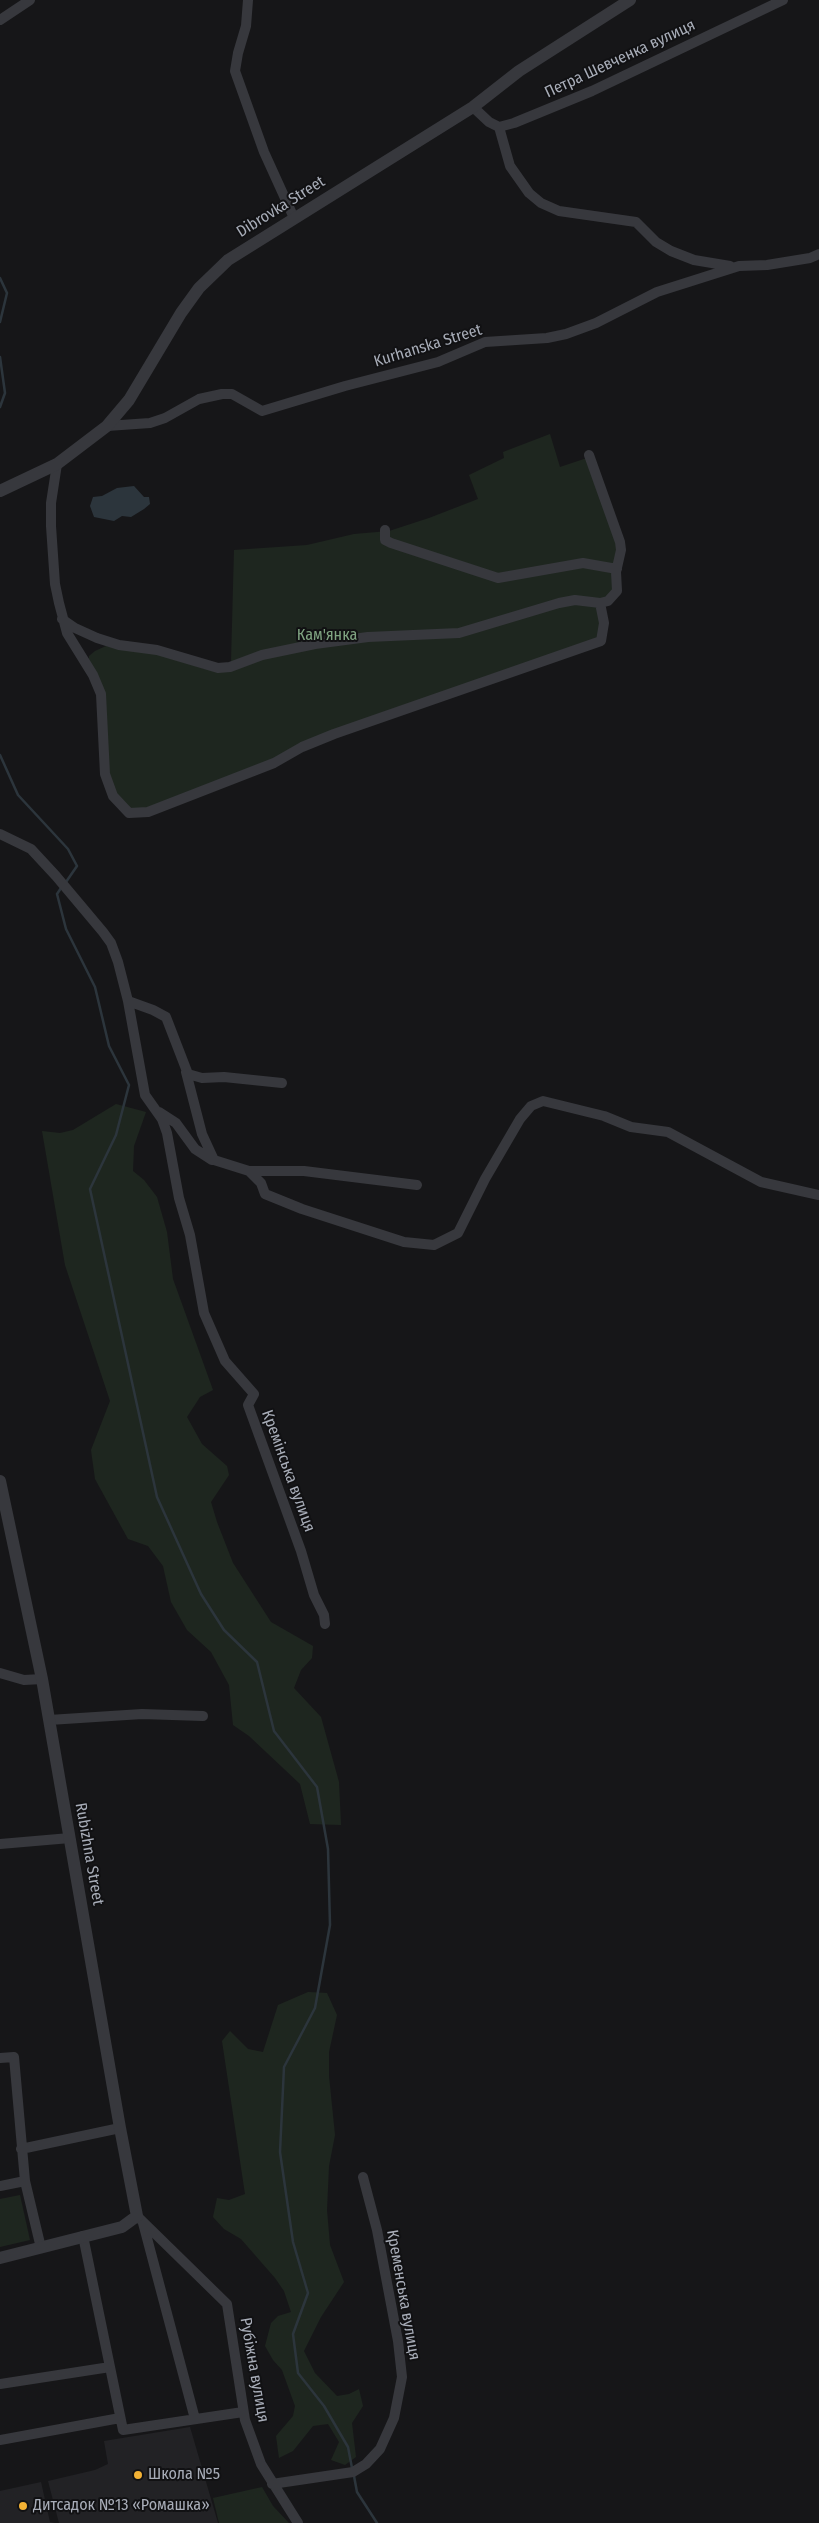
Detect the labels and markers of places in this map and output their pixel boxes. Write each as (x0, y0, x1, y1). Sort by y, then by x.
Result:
place label: Школа №5 (148, 2465, 220, 2485)
marker: Школа №5 (132, 2469, 144, 2481)
place label: Дитсадок №13 «Ромашка» (33, 2496, 210, 2516)
marker: Дитсадок №13 «Ромашка» (17, 2500, 29, 2512)

